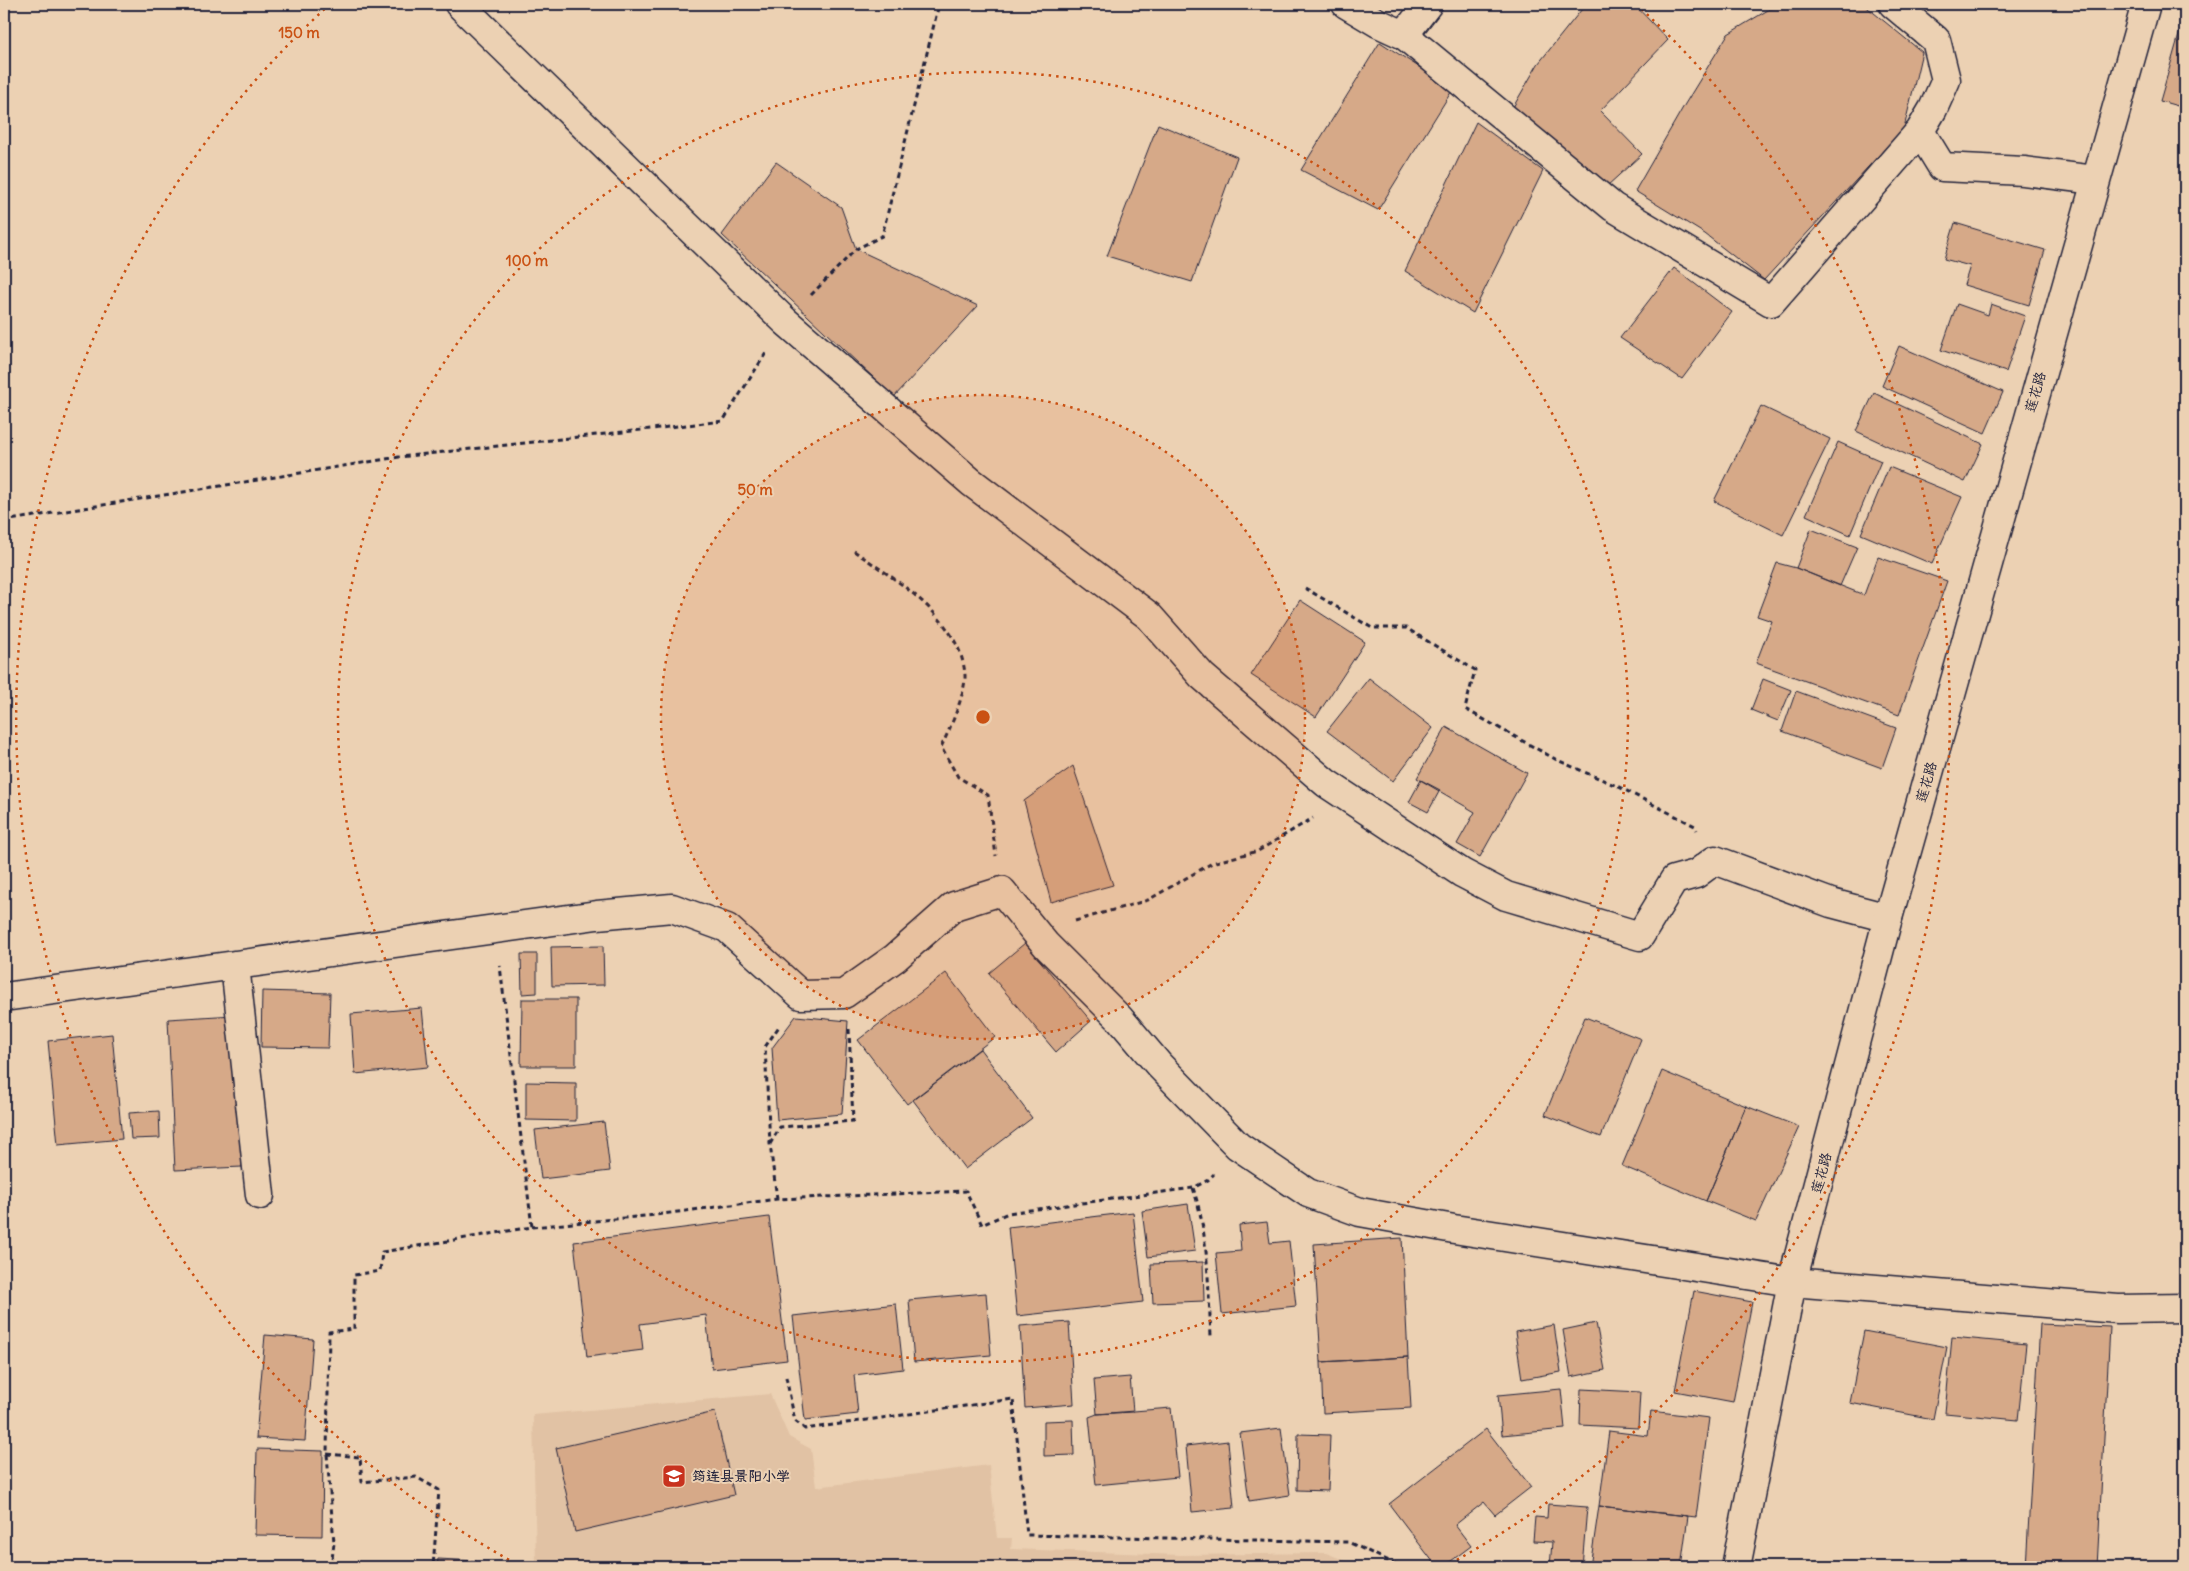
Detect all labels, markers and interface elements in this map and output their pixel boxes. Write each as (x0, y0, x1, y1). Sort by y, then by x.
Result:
text: 150 m (278, 23, 320, 42)
text: 100 m (506, 251, 548, 270)
street label: 莲花路 (2021, 369, 2049, 415)
text: 50 m (737, 480, 773, 499)
centre of rings (974, 708, 992, 726)
street label: 莲花路 (1912, 759, 1940, 805)
street label: 莲花路 (1807, 1150, 1835, 1196)
school or university icon: 筠连县景阳小学 (661, 1463, 687, 1489)
place label: 筠连县景阳小学 (692, 1467, 790, 1485)

